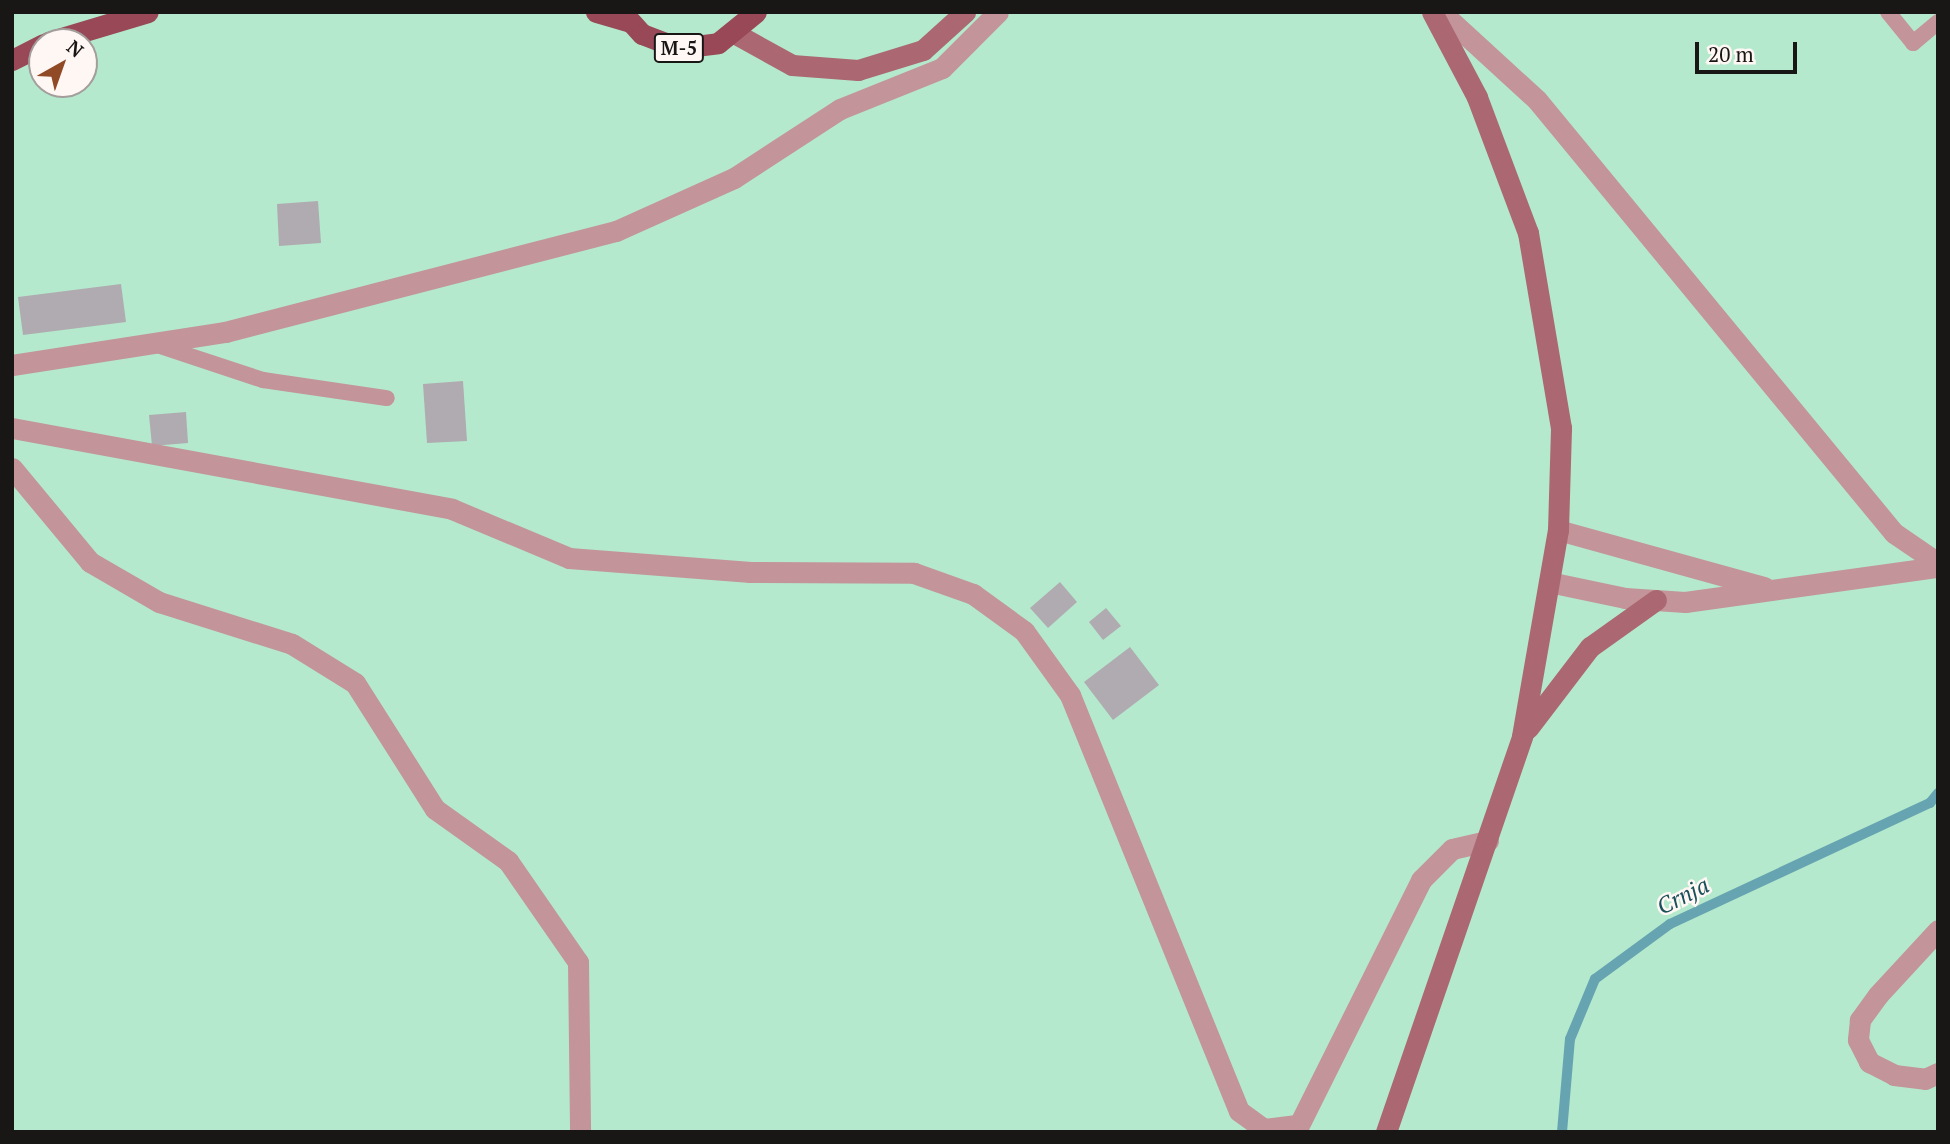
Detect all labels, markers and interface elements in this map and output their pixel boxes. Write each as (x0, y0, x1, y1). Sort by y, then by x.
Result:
north arrow (28, 28, 98, 98)
scale bar (1698, 28, 1800, 72)
road number: M-5 (653, 32, 705, 64)
text: N (62, 34, 89, 62)
text: 20 m (1708, 40, 1754, 68)
water label: Crnja (1652, 871, 1714, 921)

